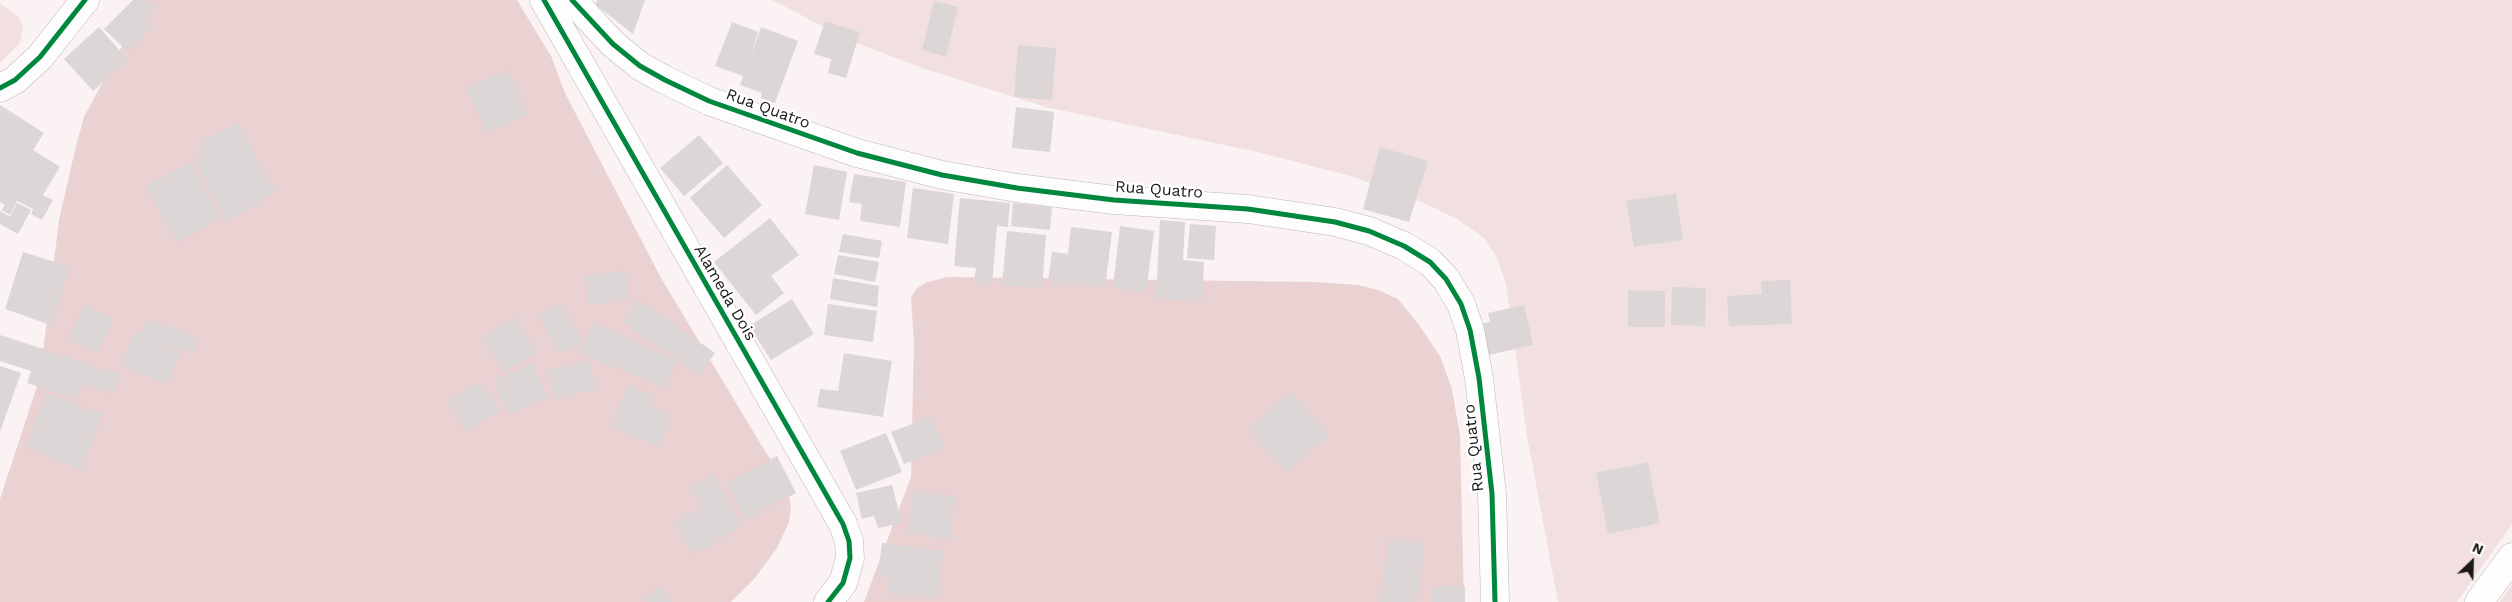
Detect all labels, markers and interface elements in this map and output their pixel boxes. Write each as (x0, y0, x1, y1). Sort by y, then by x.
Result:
street label: Rua Quatro (723, 85, 813, 133)
street label: Rua Quatro (1114, 177, 1204, 203)
street label: Alameda Dois (690, 242, 760, 344)
street label: Rua Quatro (1460, 403, 1488, 493)
north arrow (2447, 537, 2497, 587)
text: N (2470, 539, 2486, 558)

